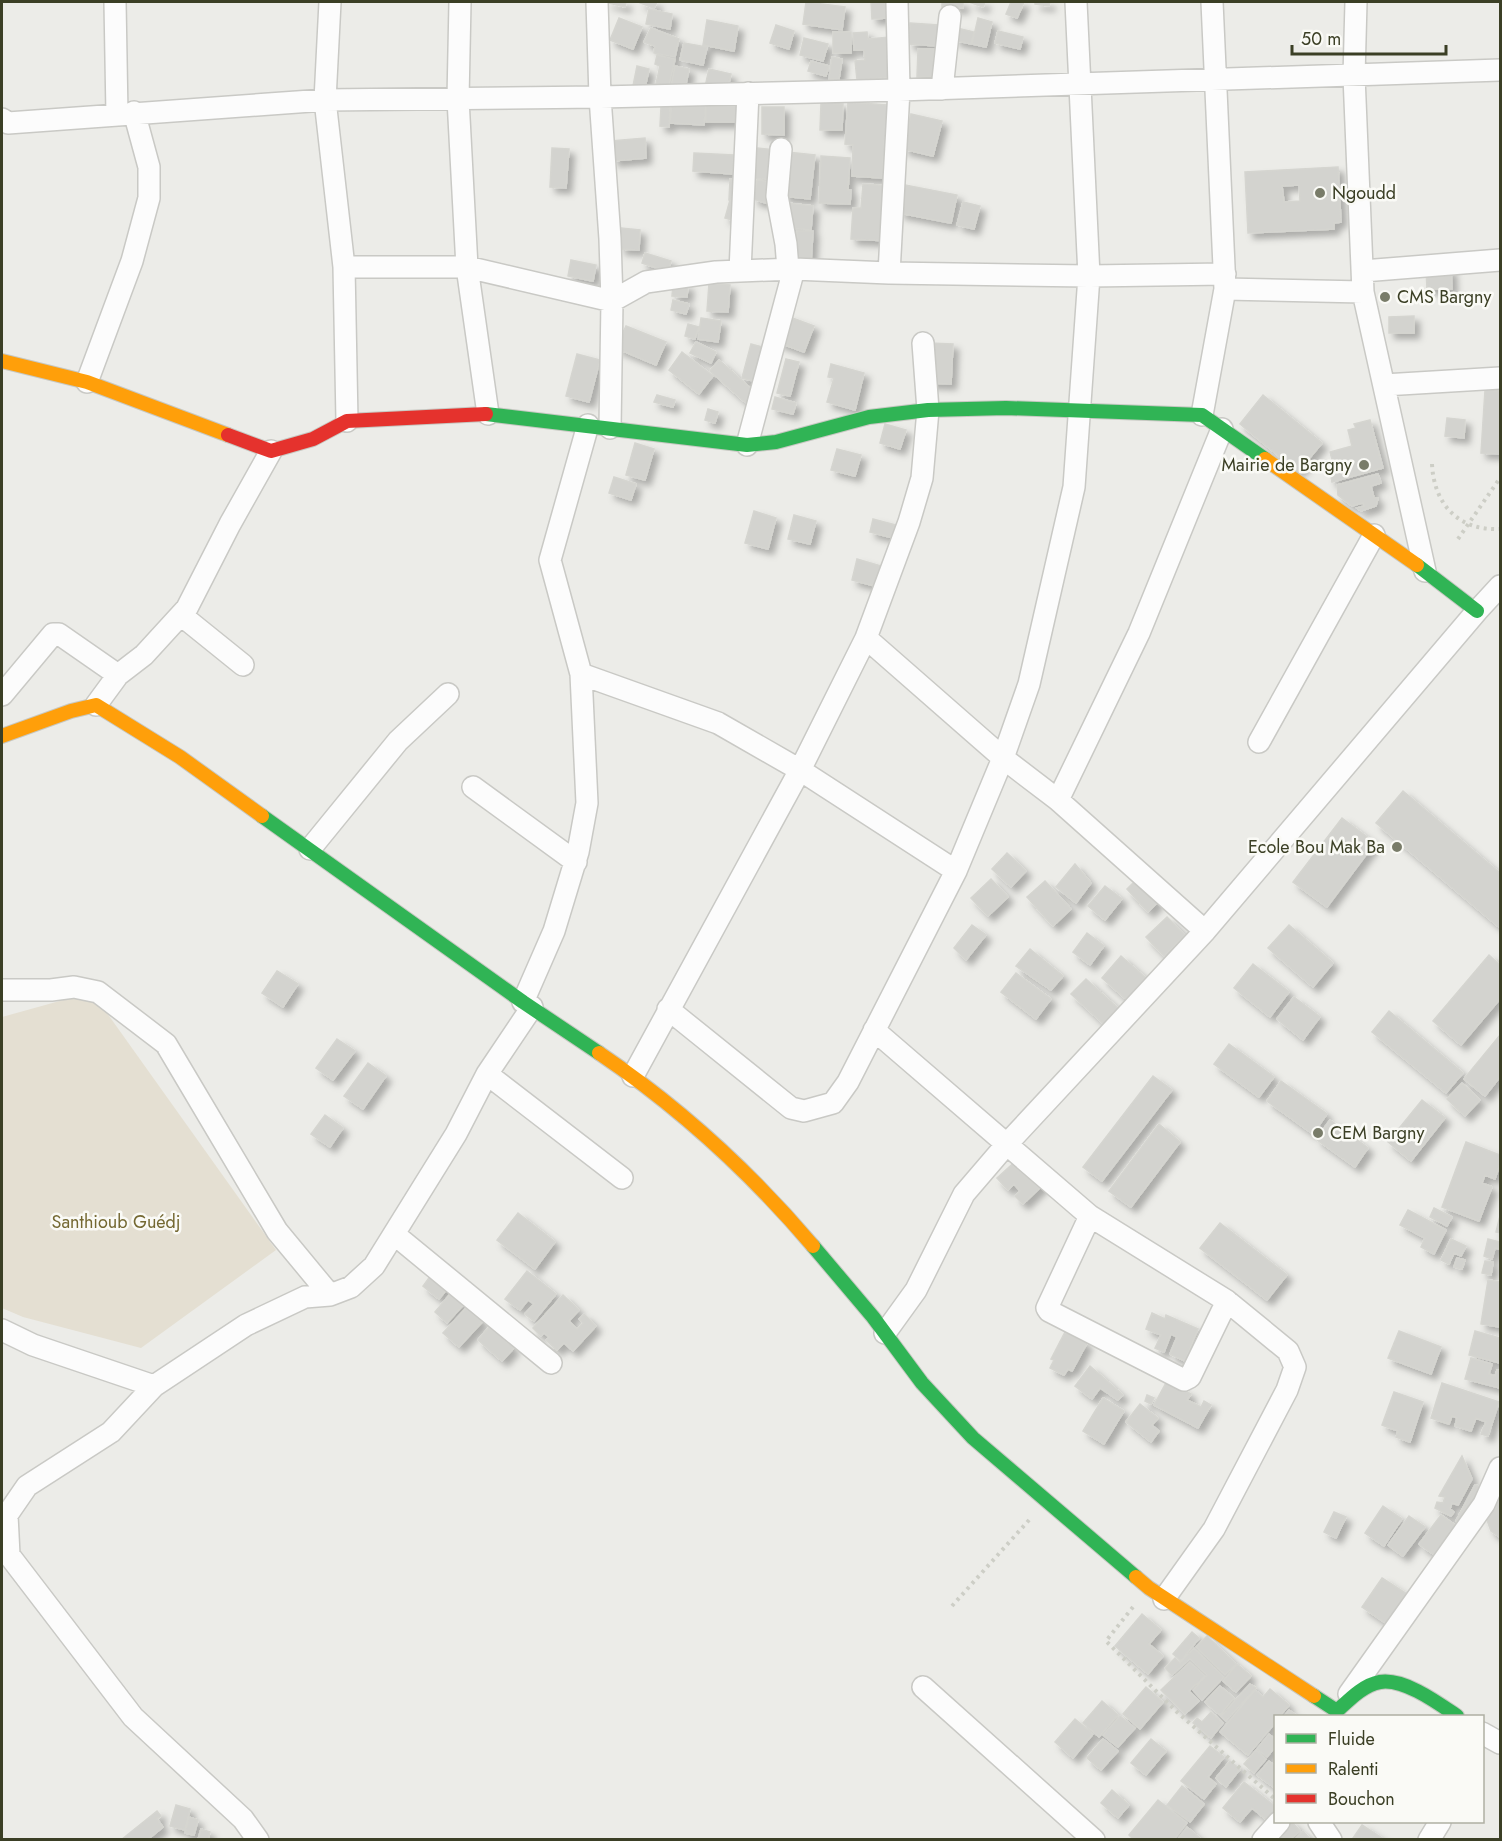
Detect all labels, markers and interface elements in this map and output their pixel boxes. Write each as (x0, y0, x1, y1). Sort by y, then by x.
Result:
scale bar (1292, 18, 1446, 56)
text: 50 m (1301, 26, 1341, 52)
place label: Ngoudd (1332, 180, 1396, 206)
marker: Ngoudd (1313, 186, 1327, 200)
place label: CMS Bargny (1397, 284, 1491, 310)
marker: CMS Bargny (1378, 290, 1392, 304)
place label: Mairie de Bargny (1221, 452, 1352, 478)
marker: Mairie de Bargny (1357, 458, 1371, 472)
place label: Ecole Bou Mak Ba (1248, 834, 1385, 860)
marker: Ecole Bou Mak Ba (1390, 840, 1404, 854)
place label: CEM Bargny (1330, 1120, 1424, 1146)
marker: CEM Bargny (1311, 1126, 1325, 1140)
park label: Santhioub Guédj (52, 1209, 180, 1235)
legend (1274, 1715, 1484, 1823)
text: Fluide (1328, 1726, 1375, 1752)
text: Ralenti (1328, 1756, 1379, 1782)
text: Bouchon (1328, 1786, 1395, 1812)

